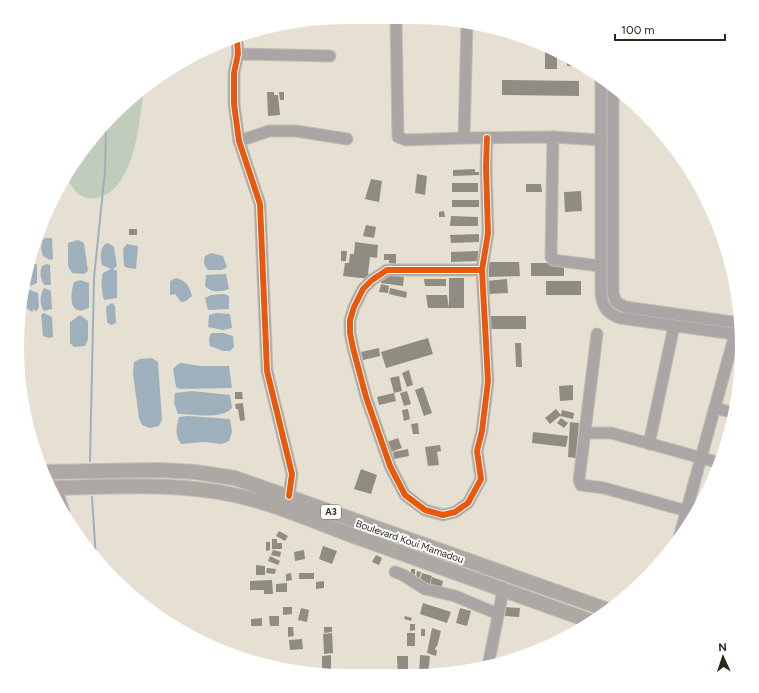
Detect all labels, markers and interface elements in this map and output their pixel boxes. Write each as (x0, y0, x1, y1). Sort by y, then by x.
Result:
scale bar (615, 16, 725, 42)
text: 100 m (621, 23, 655, 37)
road number: A3 (321, 505, 341, 519)
street label: Boulevard Koui Mamadou (354, 517, 466, 566)
north arrow (703, 637, 743, 677)
text: N (718, 641, 727, 654)

